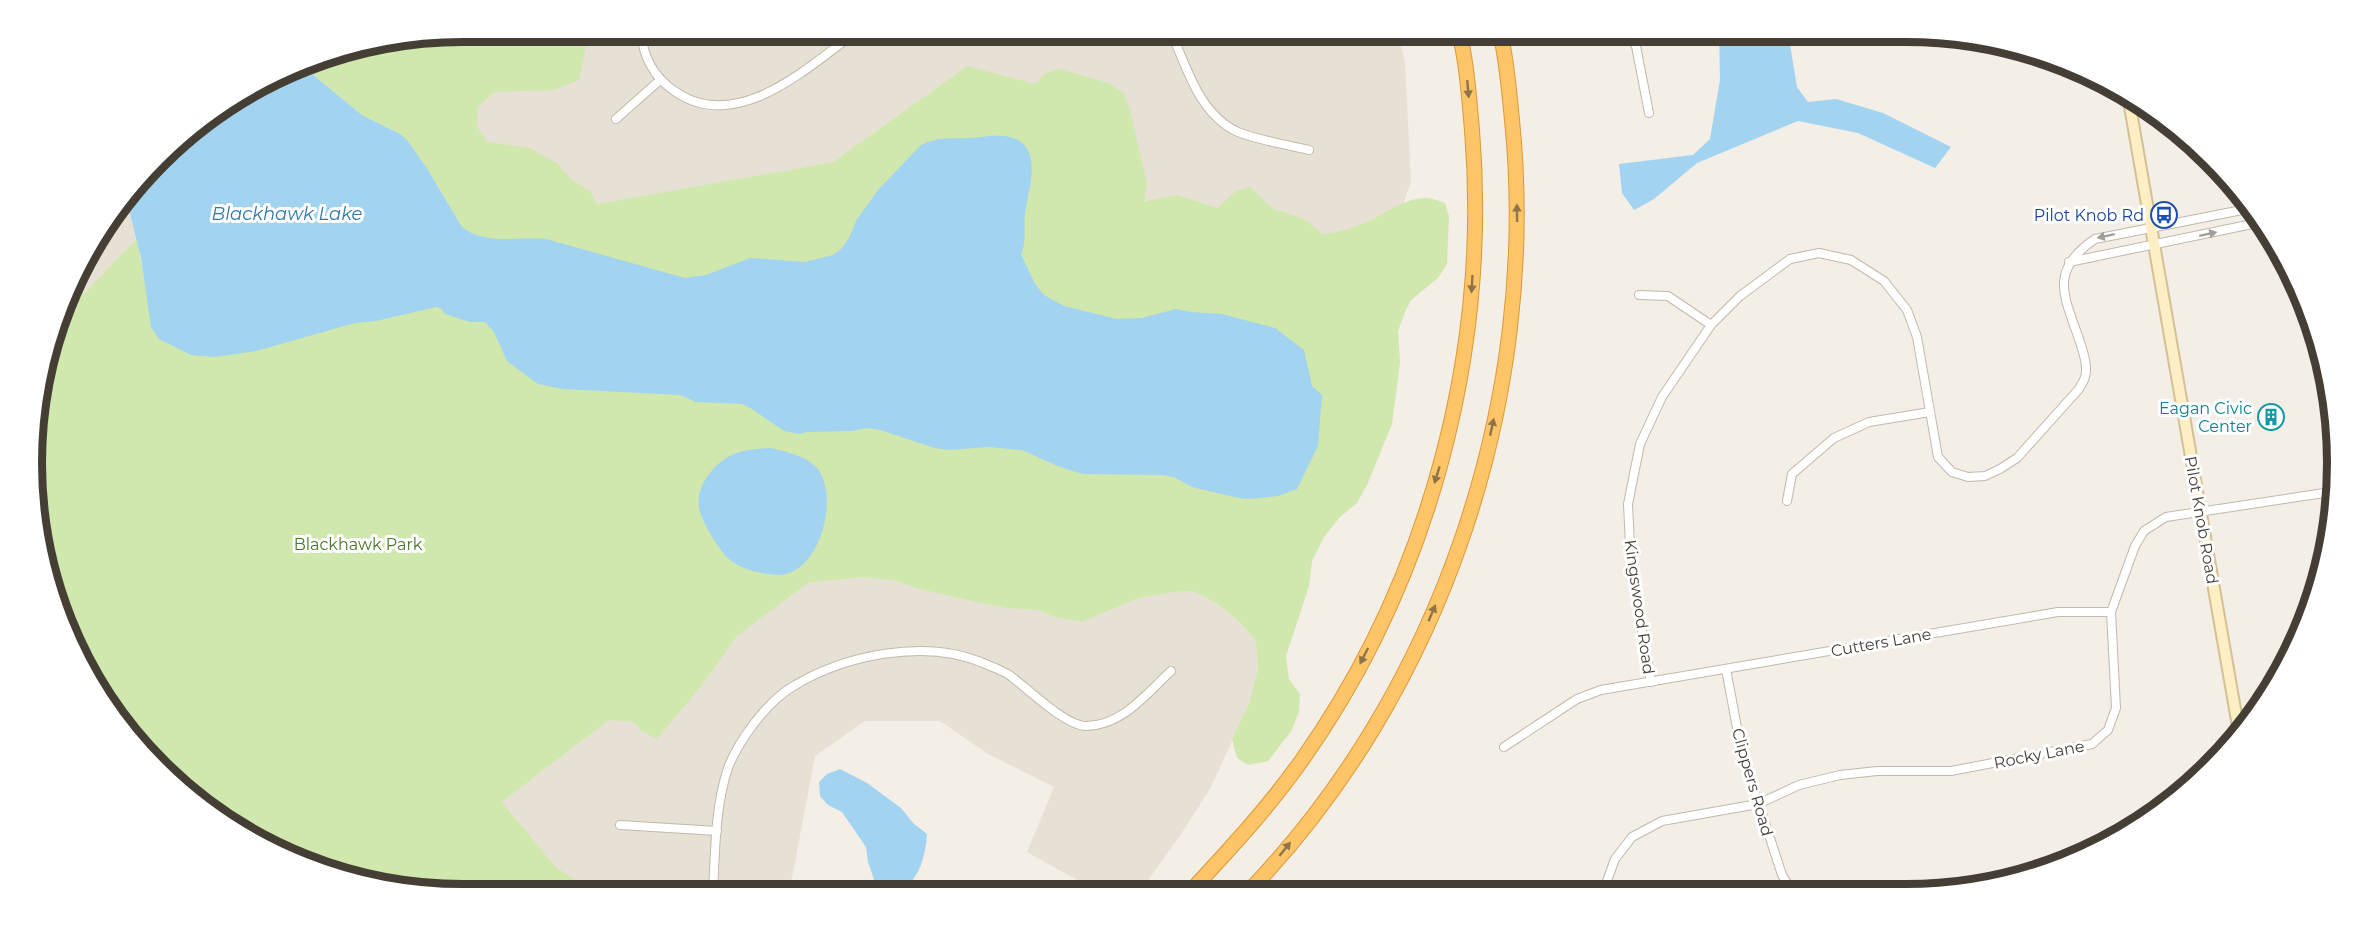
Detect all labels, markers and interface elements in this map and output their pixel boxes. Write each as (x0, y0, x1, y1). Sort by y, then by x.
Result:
one-way arrow (1463, 80, 1473, 99)
bus stop icon: Pilot Knob Rd (2149, 200, 2179, 230)
water label: Blackhawk Lake (212, 203, 363, 225)
one-way arrow (1512, 204, 1522, 223)
place label: Pilot Knob Rd (2034, 206, 2144, 225)
one-way arrow (2199, 229, 2218, 238)
one-way arrow (2096, 232, 2115, 241)
one-way arrow (1468, 274, 1477, 293)
place label: Eagan Civic Center (2159, 399, 2252, 436)
building icon: Eagan Civic Center (2256, 402, 2286, 432)
one-way arrow (1488, 418, 1497, 437)
street label: Pilot Knob Road (2181, 455, 2222, 586)
one-way arrow (1432, 466, 1441, 484)
park label: Blackhawk Park (294, 535, 423, 554)
street label: Kingswood Road (1621, 538, 1658, 676)
one-way arrow (1427, 603, 1437, 621)
street label: Cutters Lane (1829, 624, 1933, 661)
one-way arrow (1360, 647, 1369, 664)
street label: Clippers Road (1728, 726, 1777, 838)
street label: Rocky Lane (1992, 736, 2086, 773)
one-way arrow (1279, 841, 1291, 856)

